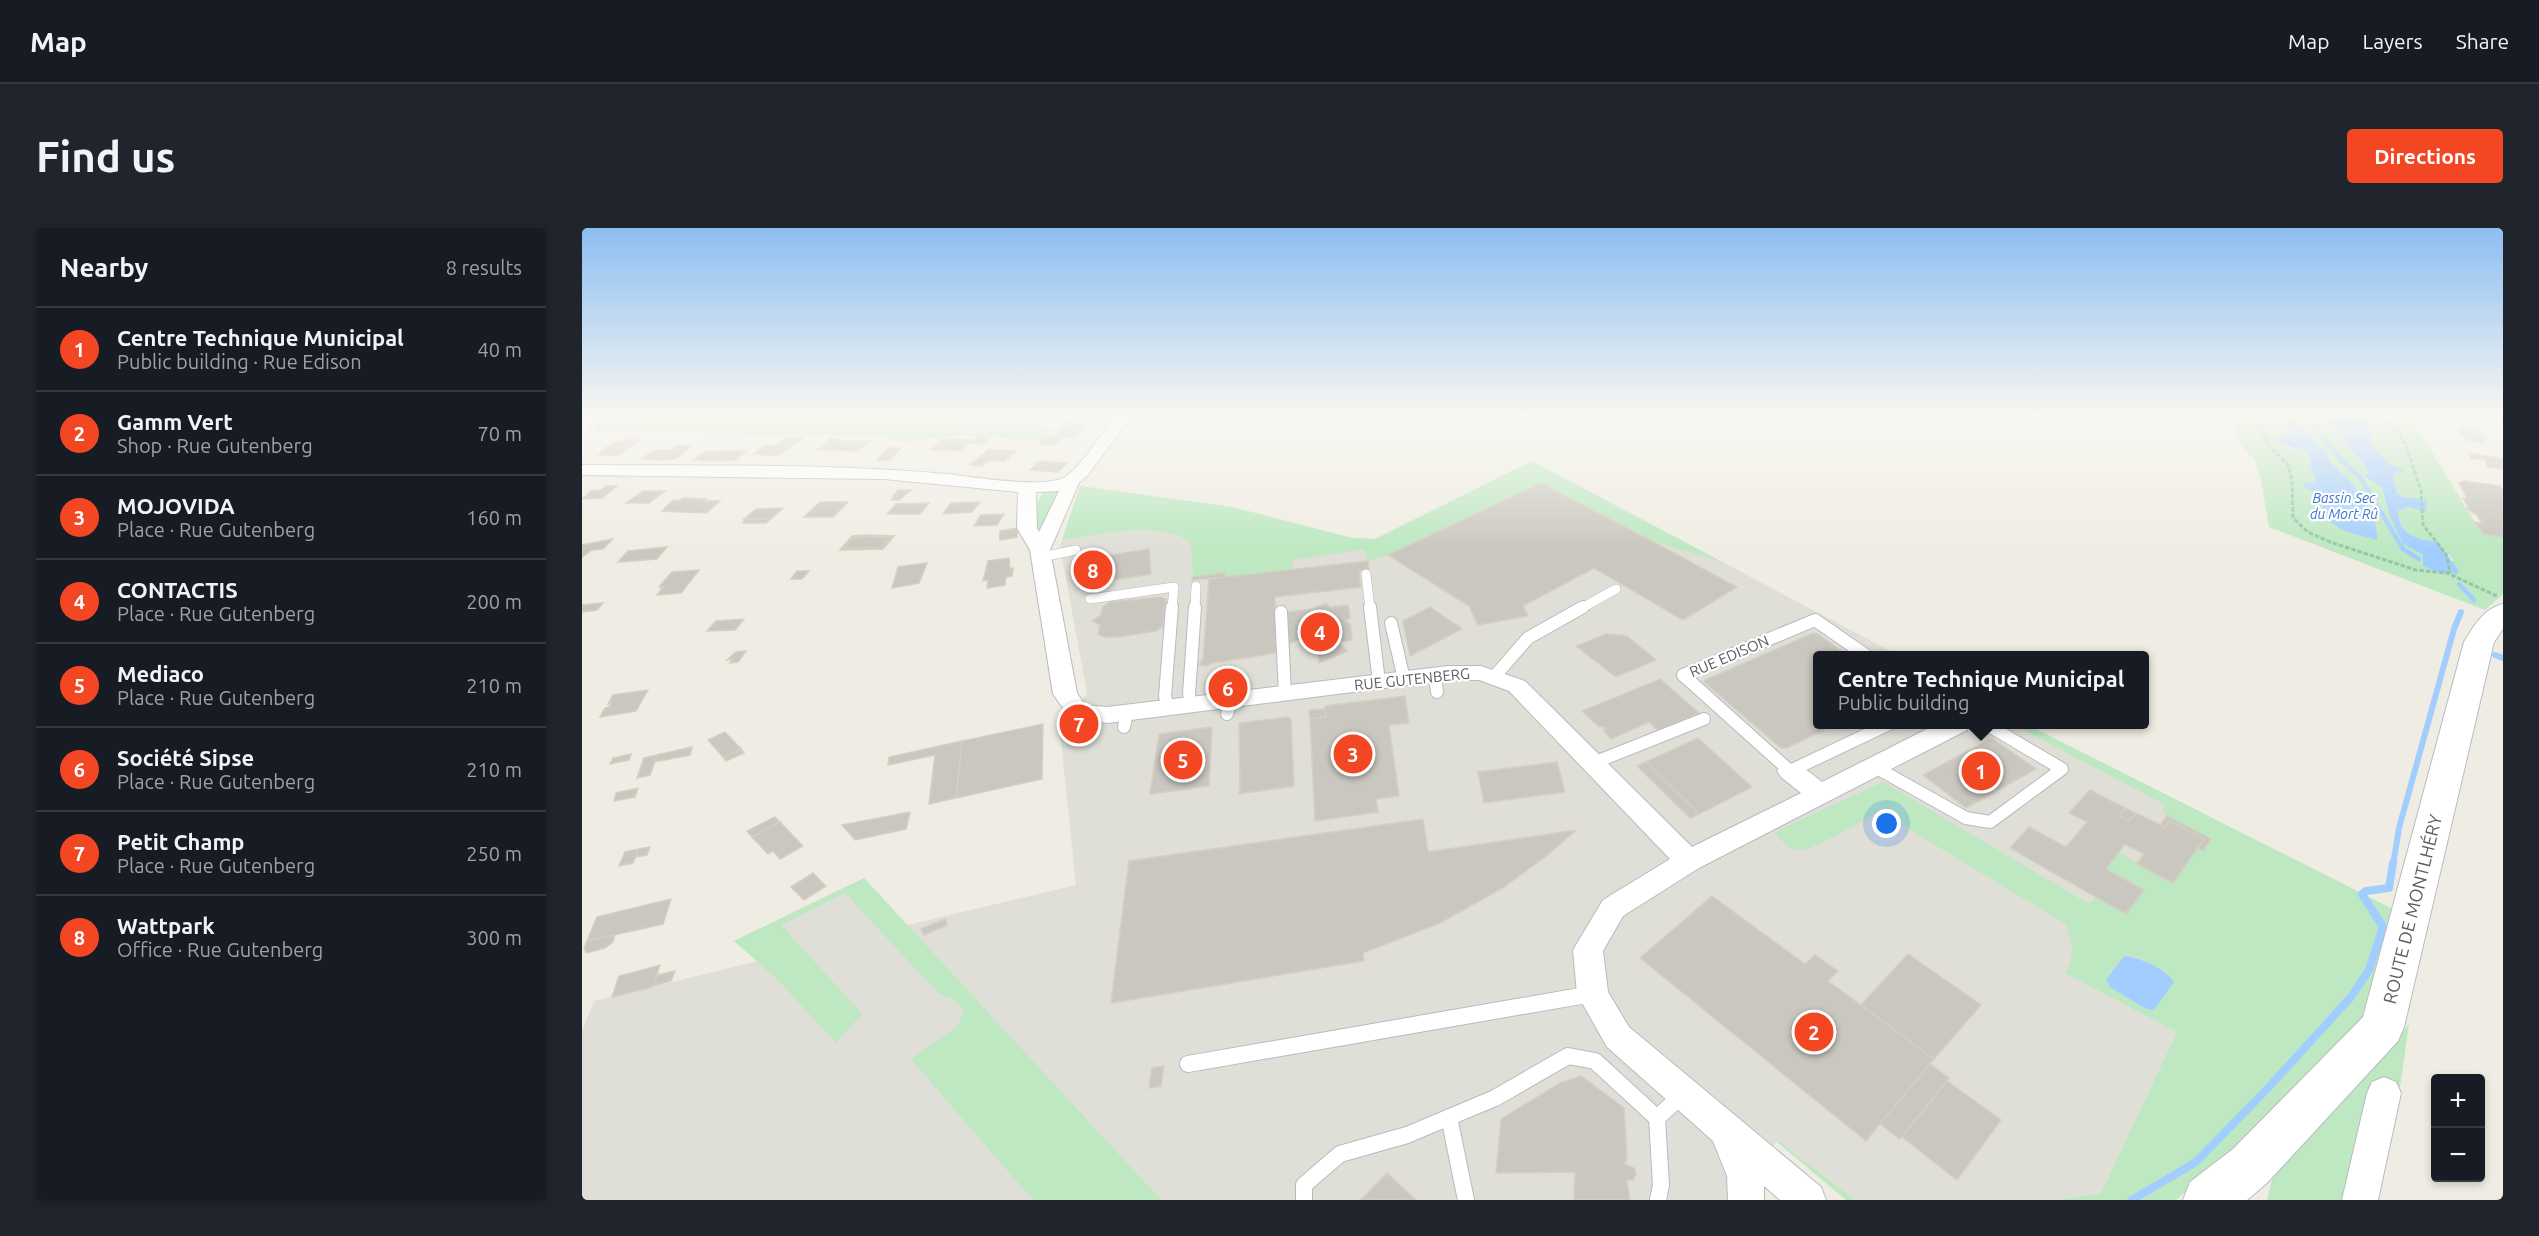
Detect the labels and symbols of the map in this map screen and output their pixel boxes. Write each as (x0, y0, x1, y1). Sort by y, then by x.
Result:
water label: Bassin Sec du Mort Rû (2310, 490, 2379, 522)
pin: 8 (1074, 548, 1112, 592)
pin: 4 (1300, 610, 1340, 654)
street label: RUE EDISON (1687, 632, 1771, 680)
street label: RUE GUTENBERG (1353, 664, 1471, 694)
pin: 6 (1208, 666, 1248, 710)
pin: 7 (1060, 702, 1098, 746)
pin: 3 (1334, 732, 1372, 776)
pin: 5 (1164, 738, 1202, 782)
pin: 1 (1962, 748, 2000, 794)
your location (1872, 809, 1901, 838)
street label: ROUTE DE MONTLHÉRY (2378, 811, 2445, 1006)
pin: 2 (1794, 1010, 1834, 1054)

